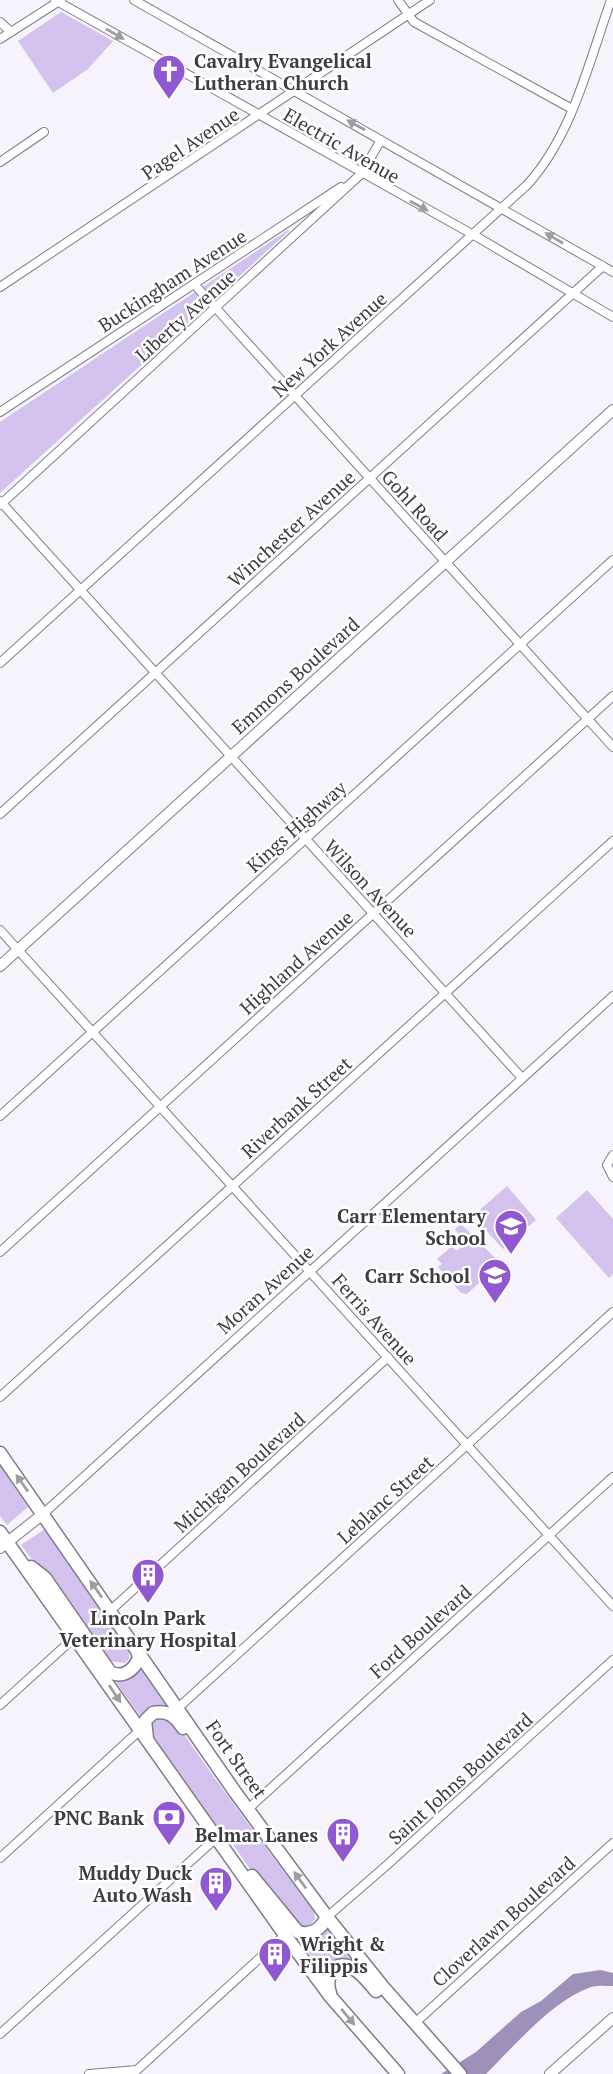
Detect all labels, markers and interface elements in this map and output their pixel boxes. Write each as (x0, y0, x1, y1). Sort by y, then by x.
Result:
one-way arrow (105, 28, 124, 40)
place label: Cavalry Evangelical Lutheran Church (194, 48, 372, 95)
church icon: Cavalry Evangelical Lutheran Church (150, 52, 188, 101)
street label: Pagel Avenue (136, 101, 244, 185)
street label: Electric Avenue (279, 102, 405, 188)
one-way arrow (346, 119, 366, 131)
one-way arrow (409, 200, 429, 212)
street label: Buckingham Avenue (93, 223, 251, 337)
one-way arrow (544, 232, 563, 244)
street label: Liberty Avenue (130, 263, 240, 367)
street label: New York Avenue (266, 286, 392, 402)
street label: Winchester Avenue (222, 464, 360, 592)
street label: Gohl Road (376, 464, 454, 546)
street label: Emmons Boulevard (226, 611, 364, 739)
street label: Kings Highway (241, 774, 351, 877)
street label: Wilson Avenue (319, 834, 423, 942)
street label: Highland Avenue (234, 904, 358, 1020)
street label: Riverbank Street (235, 1051, 357, 1163)
place label: Carr Elementary School (337, 1203, 487, 1250)
school or university icon: Carr Elementary School (492, 1207, 530, 1256)
street label: Moran Avenue (211, 1239, 319, 1339)
school or university icon: Carr School (476, 1256, 514, 1305)
place label: Carr School (365, 1263, 470, 1288)
street label: Ferris Avenue (327, 1268, 423, 1370)
street label: Michigan Boulevard (168, 1406, 310, 1538)
street label: Leblanc Street (332, 1449, 438, 1549)
one-way arrow (15, 1474, 29, 1492)
building icon: Lincoln Park Veterinary Hospital (129, 1556, 167, 1605)
street label: Ford Boulevard (364, 1578, 476, 1683)
one-way arrow (89, 1580, 103, 1598)
place label: Lincoln Park Veterinary Hospital (59, 1605, 237, 1652)
one-way arrow (108, 1685, 121, 1704)
street label: Saint Johns Boulevard (383, 1706, 538, 1849)
street label: Fort Street (201, 1715, 273, 1803)
bank icon: PNC Bank (150, 1798, 188, 1847)
place label: PNC Bank (54, 1805, 145, 1830)
building icon: Belmar Lanes (324, 1815, 362, 1864)
place label: Belmar Lanes (195, 1822, 318, 1847)
street label: Cloverlawn Boulevard (426, 1850, 580, 1992)
place label: Muddy Duck Auto Wash (79, 1860, 193, 1907)
building icon: Muddy Duck Auto Wash (197, 1864, 235, 1913)
one-way arrow (294, 1871, 308, 1889)
place label: Wright & Filippis (300, 1931, 385, 1978)
building icon: Wright & Filippis (256, 1935, 294, 1984)
one-way arrow (340, 2008, 355, 2025)

